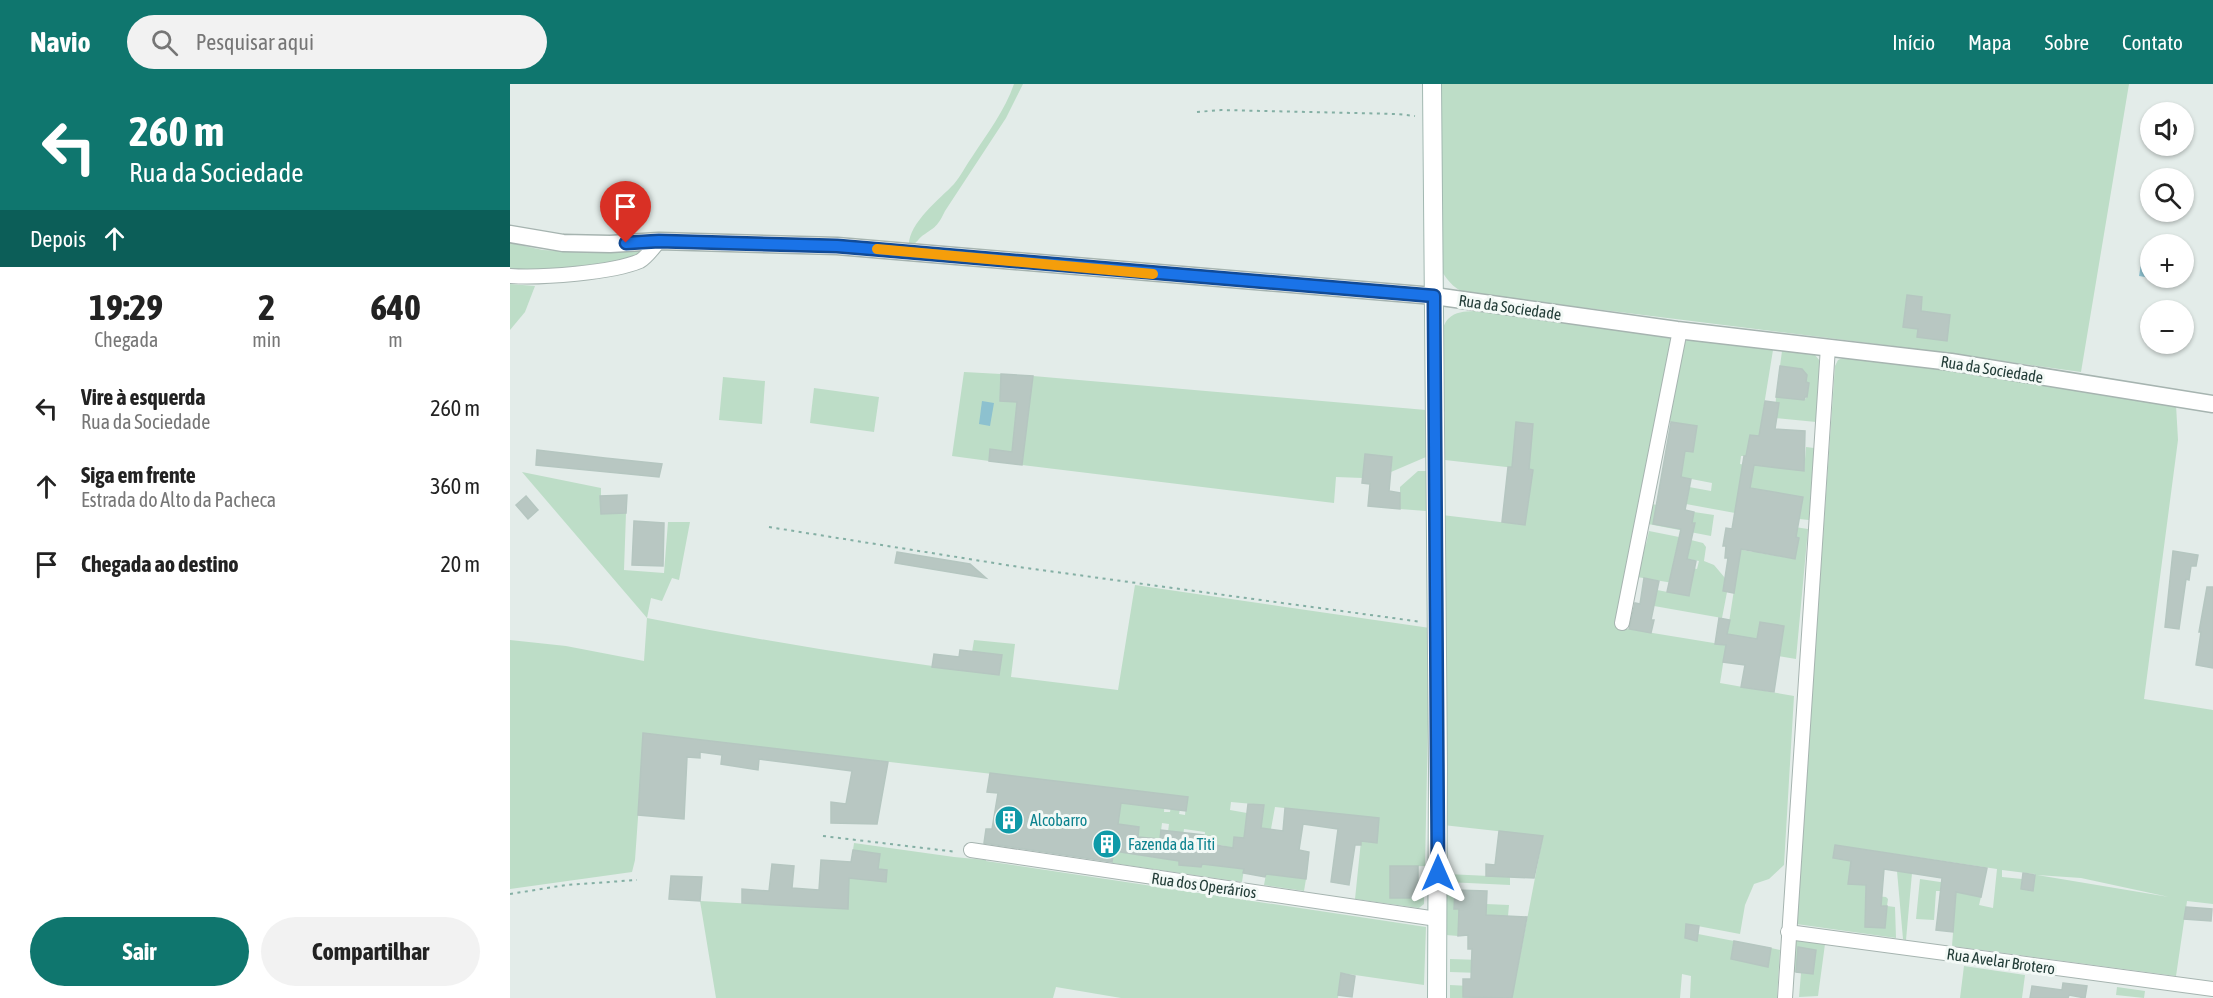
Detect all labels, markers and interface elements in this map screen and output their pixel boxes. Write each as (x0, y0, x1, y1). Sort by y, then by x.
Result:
search box (127, 15, 547, 69)
text: Navio (30, 26, 91, 58)
icon: search (148, 26, 181, 59)
text: Pesquisar aqui (196, 29, 314, 55)
text: Início (1892, 30, 1935, 54)
text: Mapa (1968, 30, 2012, 54)
text: Sobre (2045, 30, 2089, 54)
text: Contato (2122, 30, 2183, 54)
map controls (2140, 102, 2194, 354)
button: sound (2140, 102, 2194, 156)
text: 260 m (129, 107, 224, 155)
icon: left (30, 108, 108, 186)
text: Rua da Sociedade (129, 157, 304, 188)
button: search (2140, 168, 2194, 222)
pin (600, 181, 651, 243)
icon: arrive (609, 190, 642, 223)
icon: ahead (98, 222, 131, 255)
text: Depois (30, 226, 86, 252)
button: + (2140, 234, 2194, 288)
text: 19:29 (89, 286, 163, 328)
text: 2 (258, 286, 275, 328)
text: 640 (370, 286, 421, 328)
street label: Rua da Sociedade (1458, 291, 1562, 323)
button: − (2140, 300, 2194, 354)
text: Chegada (94, 328, 158, 351)
text: min (252, 328, 281, 351)
text: m (388, 328, 403, 351)
street label: Rua da Sociedade (1939, 352, 2045, 386)
text: Vire à esquerda (81, 384, 206, 410)
icon: left (30, 392, 63, 425)
text: 260 m (430, 395, 480, 421)
text: Rua da Sociedade (81, 410, 210, 433)
text: Siga em frente (81, 462, 196, 488)
icon: ahead (30, 470, 63, 503)
text: 360 m (430, 473, 480, 499)
text: Estrada do Alto da Pacheca (81, 488, 276, 511)
icon: arrive (30, 548, 63, 581)
text: Chegada ao destino (81, 551, 239, 577)
text: 20 m (440, 551, 480, 577)
building icon: Alcobarro (993, 804, 1025, 836)
place label: Alcobarro (1030, 811, 1087, 829)
building icon: Fazenda da Titi (1091, 828, 1123, 860)
place label: Fazenda da Titi (1128, 835, 1215, 853)
position arrow (1406, 841, 1470, 905)
street label: Rua dos Operários (1150, 869, 1258, 902)
button: Sair (30, 917, 249, 986)
button: Compartilhar (261, 917, 480, 986)
street label: Rua Avelar Brotero (1946, 944, 2056, 978)

